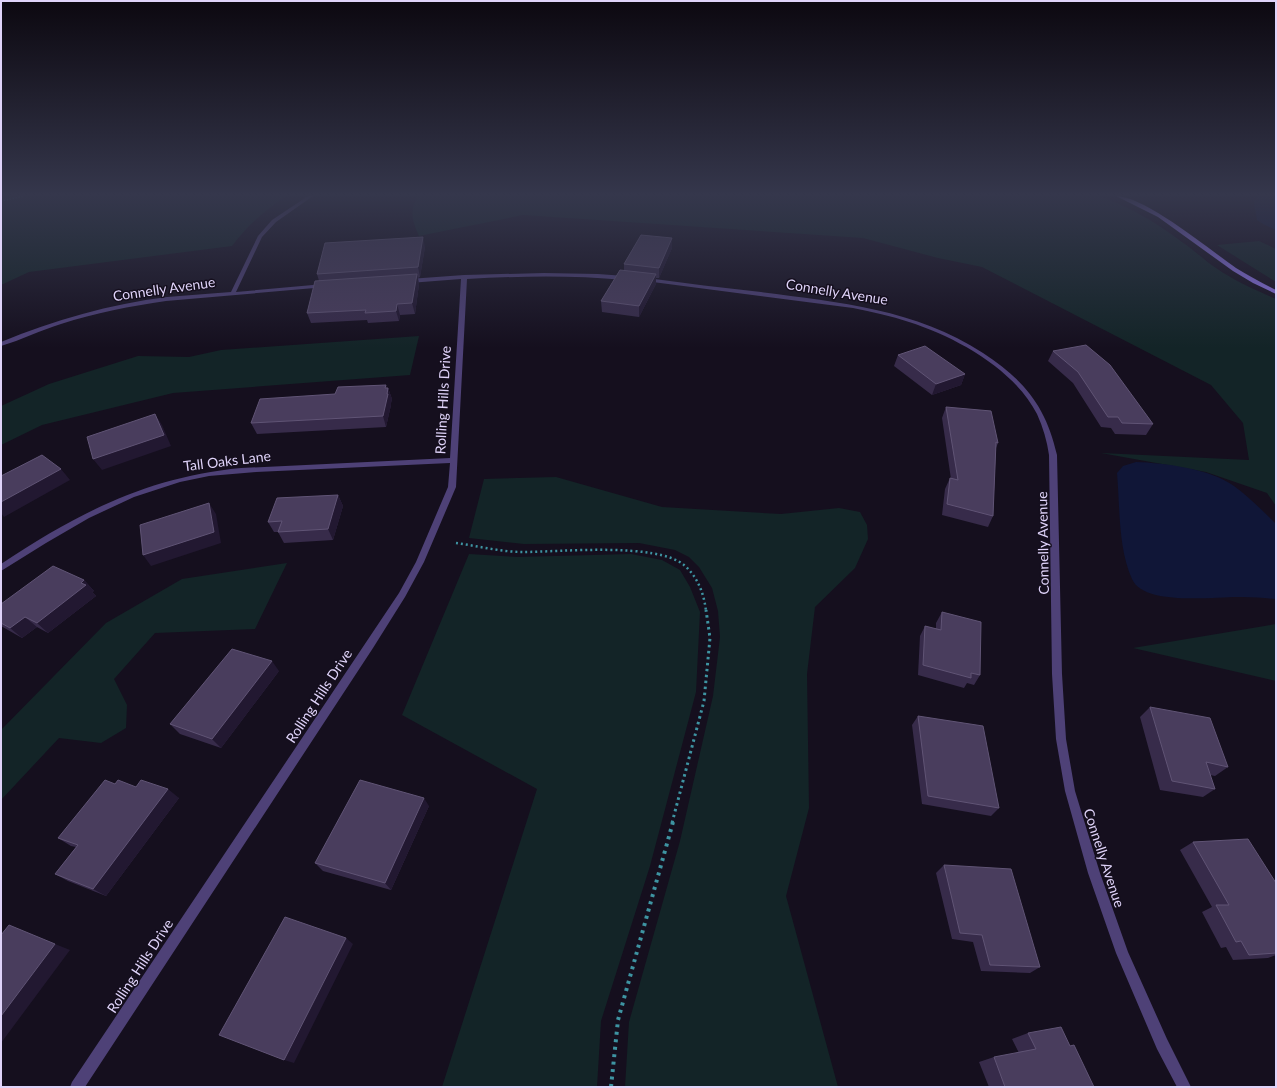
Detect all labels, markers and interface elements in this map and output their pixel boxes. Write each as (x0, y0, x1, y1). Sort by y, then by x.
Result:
street label: Connelly Avenue (112, 273, 216, 304)
street label: Connelly Avenue (785, 275, 889, 308)
street label: Rolling Hills Drive (431, 345, 454, 455)
street label: Tall Oaks Lane (182, 447, 272, 474)
street label: Connelly Avenue (1033, 491, 1052, 595)
street label: Rolling Hills Drive (282, 646, 355, 746)
street label: Connelly Avenue (1080, 806, 1128, 910)
street label: Rolling Hills Drive (103, 916, 176, 1016)

